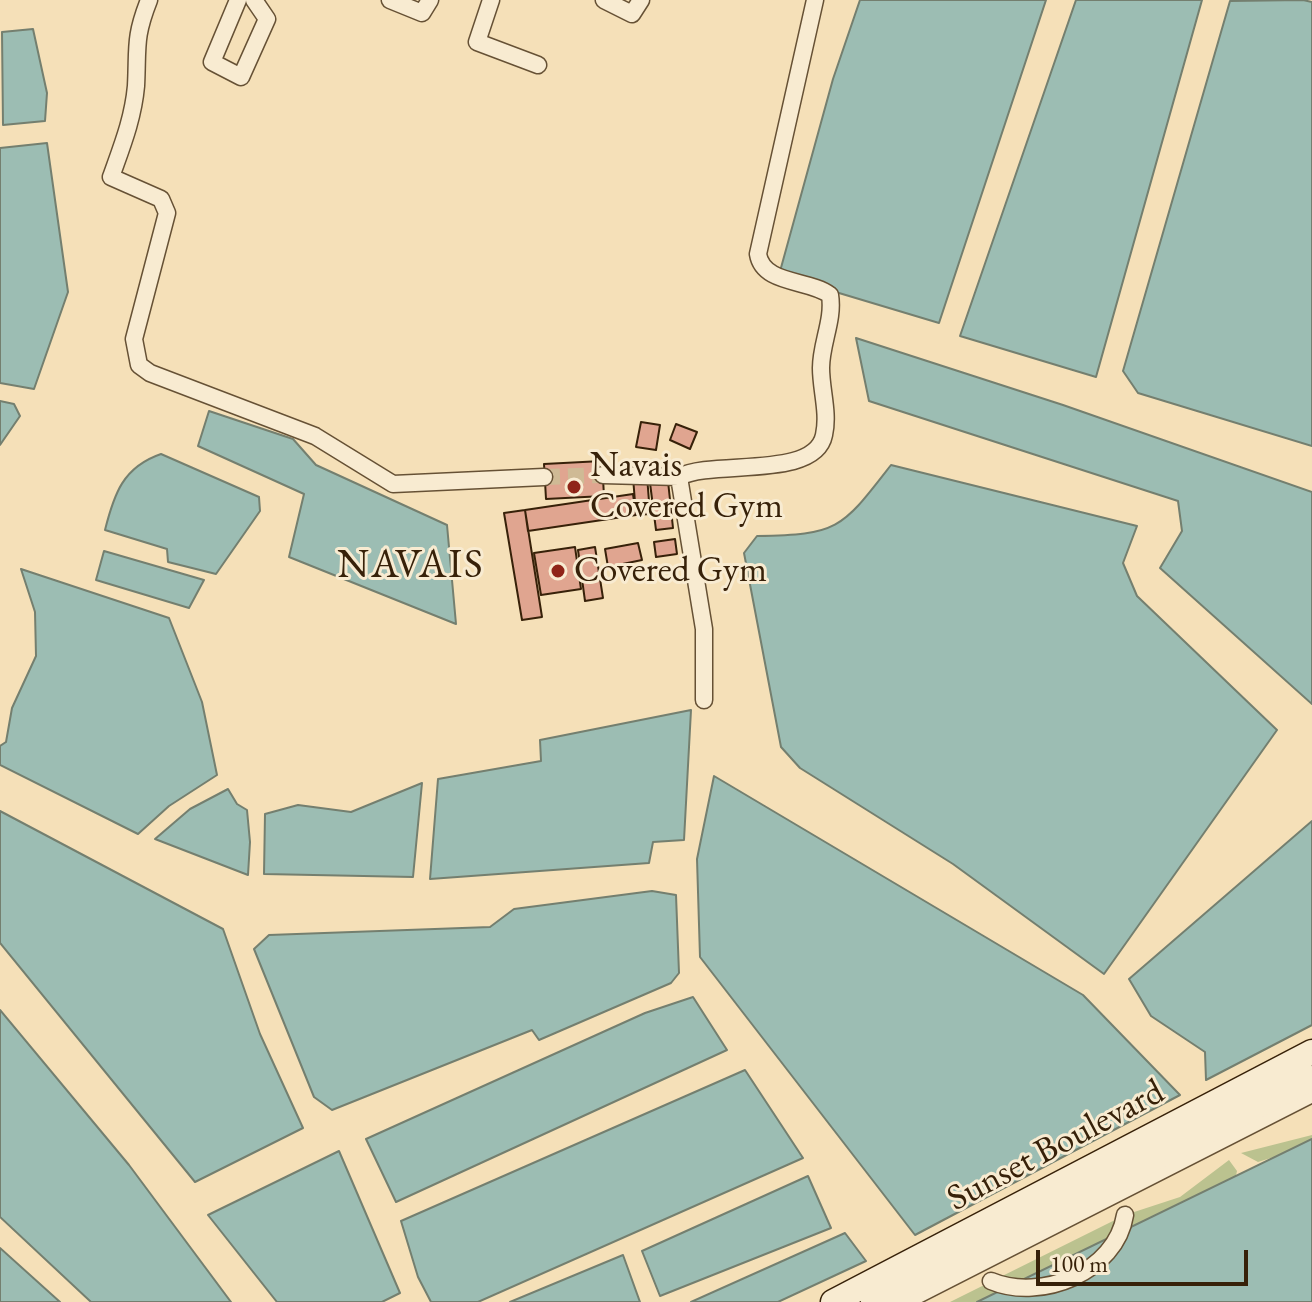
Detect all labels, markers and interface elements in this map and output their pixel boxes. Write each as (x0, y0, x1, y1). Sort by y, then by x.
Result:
place label: Navais Covered Gym (590, 444, 783, 529)
marker: Navais Covered Gym (565, 478, 583, 496)
district label: NAVAIS (337, 542, 485, 590)
place label: Covered Gym (574, 549, 767, 593)
marker: Covered Gym (549, 562, 567, 580)
street label: Sunset Boulevard (940, 1071, 1172, 1221)
scale bar (1040, 1234, 1252, 1284)
text: 100 m (1050, 1248, 1108, 1279)

